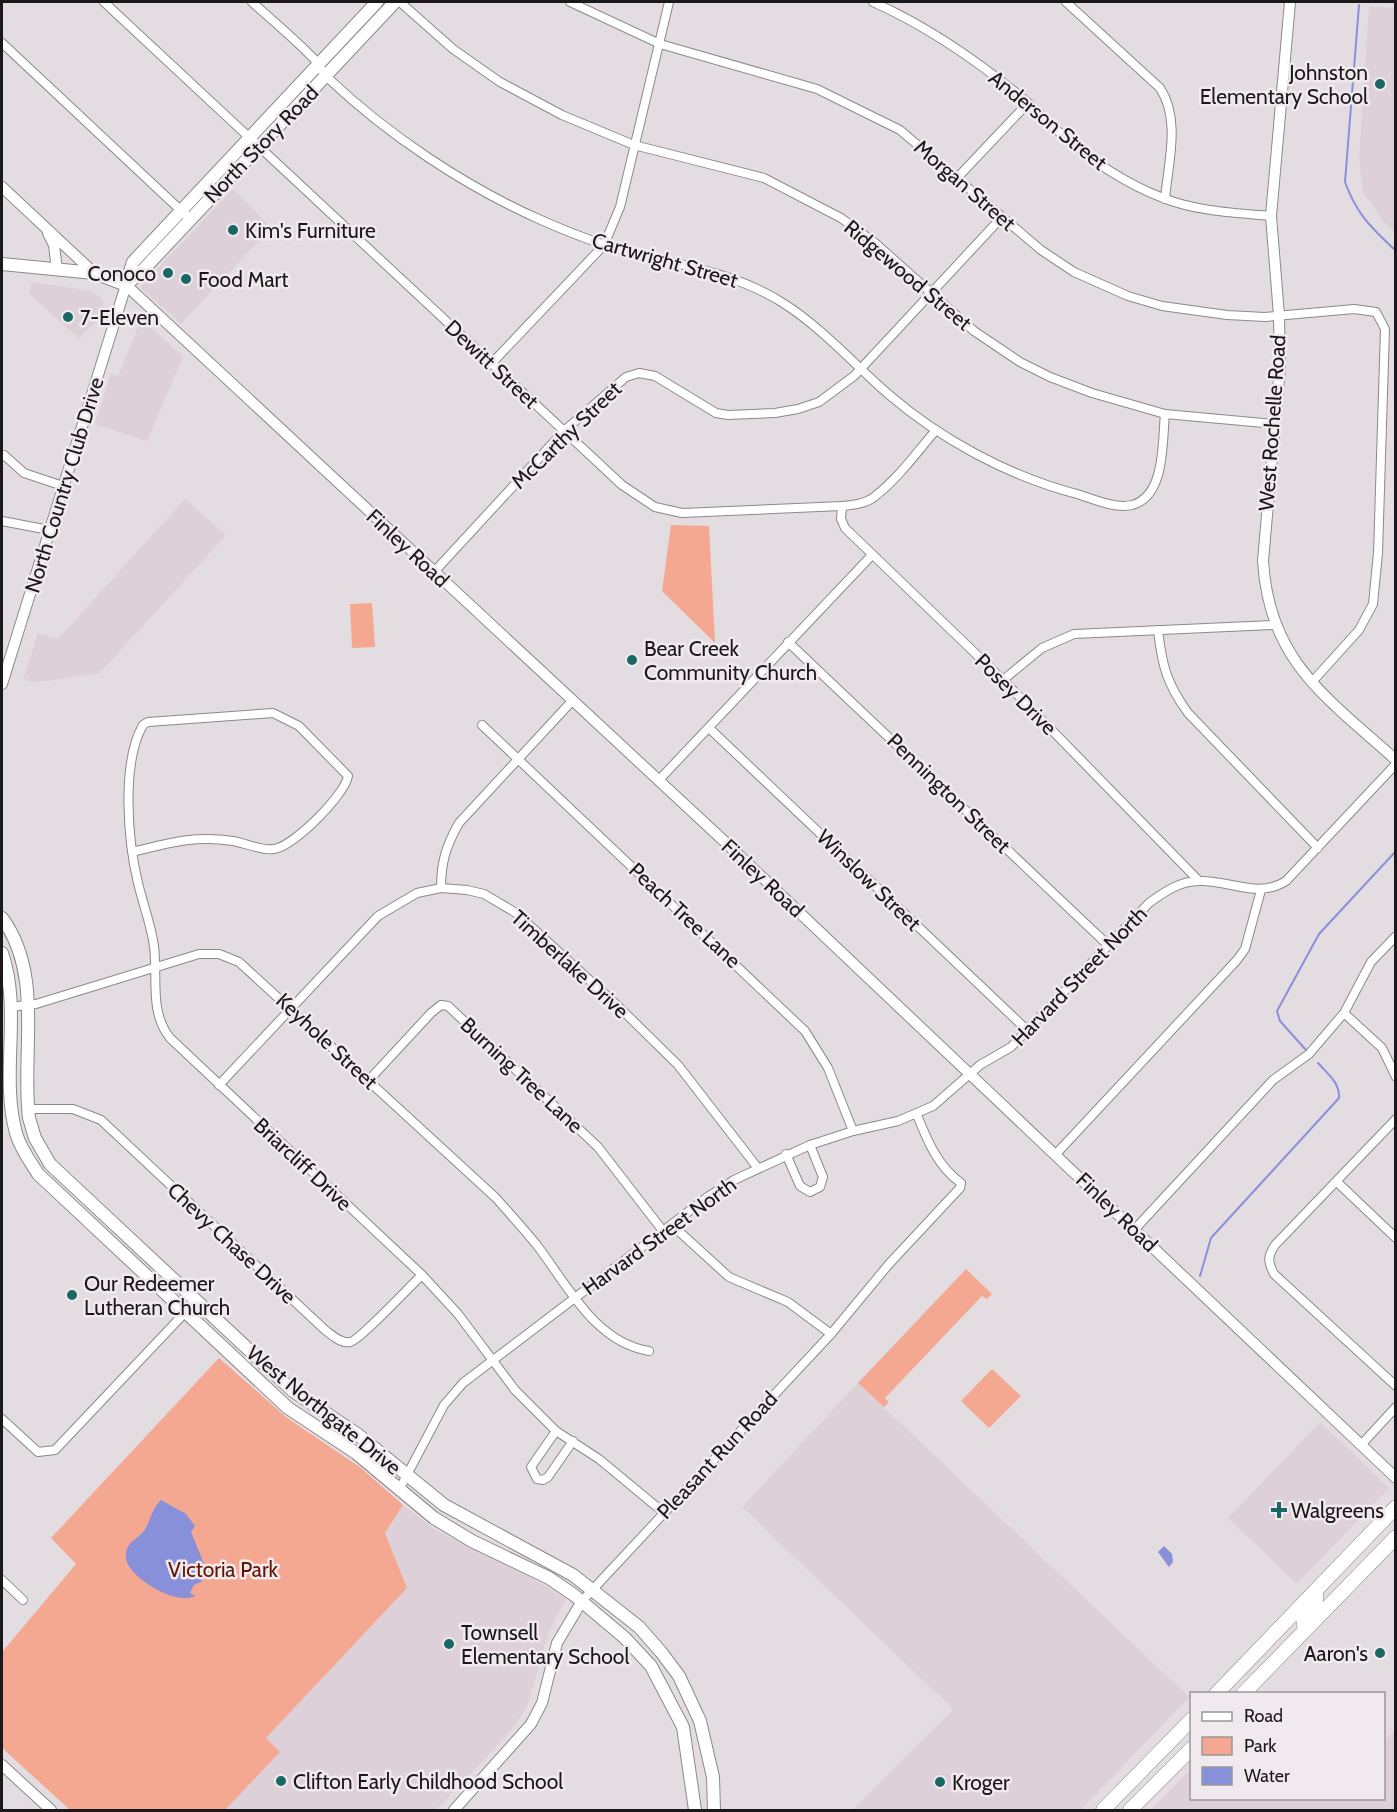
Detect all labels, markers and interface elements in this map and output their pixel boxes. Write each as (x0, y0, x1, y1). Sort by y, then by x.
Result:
place label: Johnston Elementary School (1200, 60, 1368, 109)
street label: Anderson Street (984, 65, 1112, 175)
marker: Johnston Elementary School (1373, 77, 1387, 91)
street label: North Story Road (199, 80, 323, 208)
street label: Morgan Street (909, 134, 1021, 236)
street label: Ridgewood Street (839, 215, 977, 335)
place label: Kim's Furniture (245, 218, 376, 243)
marker: Kim's Furniture (226, 223, 240, 237)
street label: Cartwright Street (589, 227, 741, 293)
place label: Conoco (88, 261, 156, 286)
marker: Conoco (161, 266, 175, 280)
place label: Food Mart (198, 267, 288, 292)
marker: Food Mart (179, 272, 193, 286)
place label: 7-Eleven (80, 305, 159, 330)
marker: 7-Eleven (61, 310, 75, 324)
street label: Dewitt Street (440, 314, 544, 414)
street label: West Rochelle Road (1253, 334, 1291, 512)
street label: North Country Club Drive (19, 374, 109, 596)
street label: McCarthy Street (506, 376, 626, 494)
street label: Finley Road (362, 504, 454, 592)
place label: Bear Creek Community Church (644, 636, 817, 685)
street label: Posey Drive (970, 648, 1062, 740)
marker: Bear Creek Community Church (625, 653, 639, 667)
street label: Pennington Street (882, 728, 1016, 858)
street label: Winslow Street (812, 824, 926, 936)
street label: Finley Road (717, 834, 809, 922)
street label: Peach Tree Lane (624, 857, 746, 973)
street label: Harvard Street North (1006, 901, 1152, 1051)
street label: Timberlake Drive (506, 905, 634, 1023)
street label: Keyhole Street (271, 988, 383, 1094)
street label: Burning Tree Lane (456, 1012, 589, 1138)
street label: Briarcliff Drive (249, 1112, 357, 1216)
street label: Finley Road (1071, 1167, 1163, 1257)
street label: Harvard Street North (577, 1172, 741, 1300)
street label: Chevy Chase Drive (163, 1177, 302, 1309)
place label: Our Redeemer Lutheran Church (84, 1271, 230, 1320)
marker: Our Redeemer Lutheran Church (65, 1288, 79, 1302)
street label: West Northgate Drive (242, 1340, 406, 1480)
street label: Pleasant Run Road (652, 1386, 782, 1524)
place label: Walgreens (1291, 1498, 1384, 1523)
marker: Walgreens (1272, 1503, 1286, 1517)
park label: Victoria Park (168, 1557, 279, 1582)
place label: Townsell Elementary School (461, 1620, 629, 1669)
marker: Townsell Elementary School (442, 1637, 456, 1651)
place label: Aaron's (1304, 1641, 1368, 1666)
marker: Aaron's (1373, 1646, 1387, 1660)
legend (1190, 1692, 1385, 1800)
text: Road (1244, 1705, 1283, 1727)
text: Park (1244, 1735, 1277, 1757)
text: Water (1244, 1765, 1290, 1787)
place label: Clifton Early Childhood School (293, 1769, 563, 1794)
place label: Kroger (952, 1770, 1010, 1795)
marker: Clifton Early Childhood School (274, 1774, 288, 1788)
marker: Kroger (933, 1775, 947, 1789)

